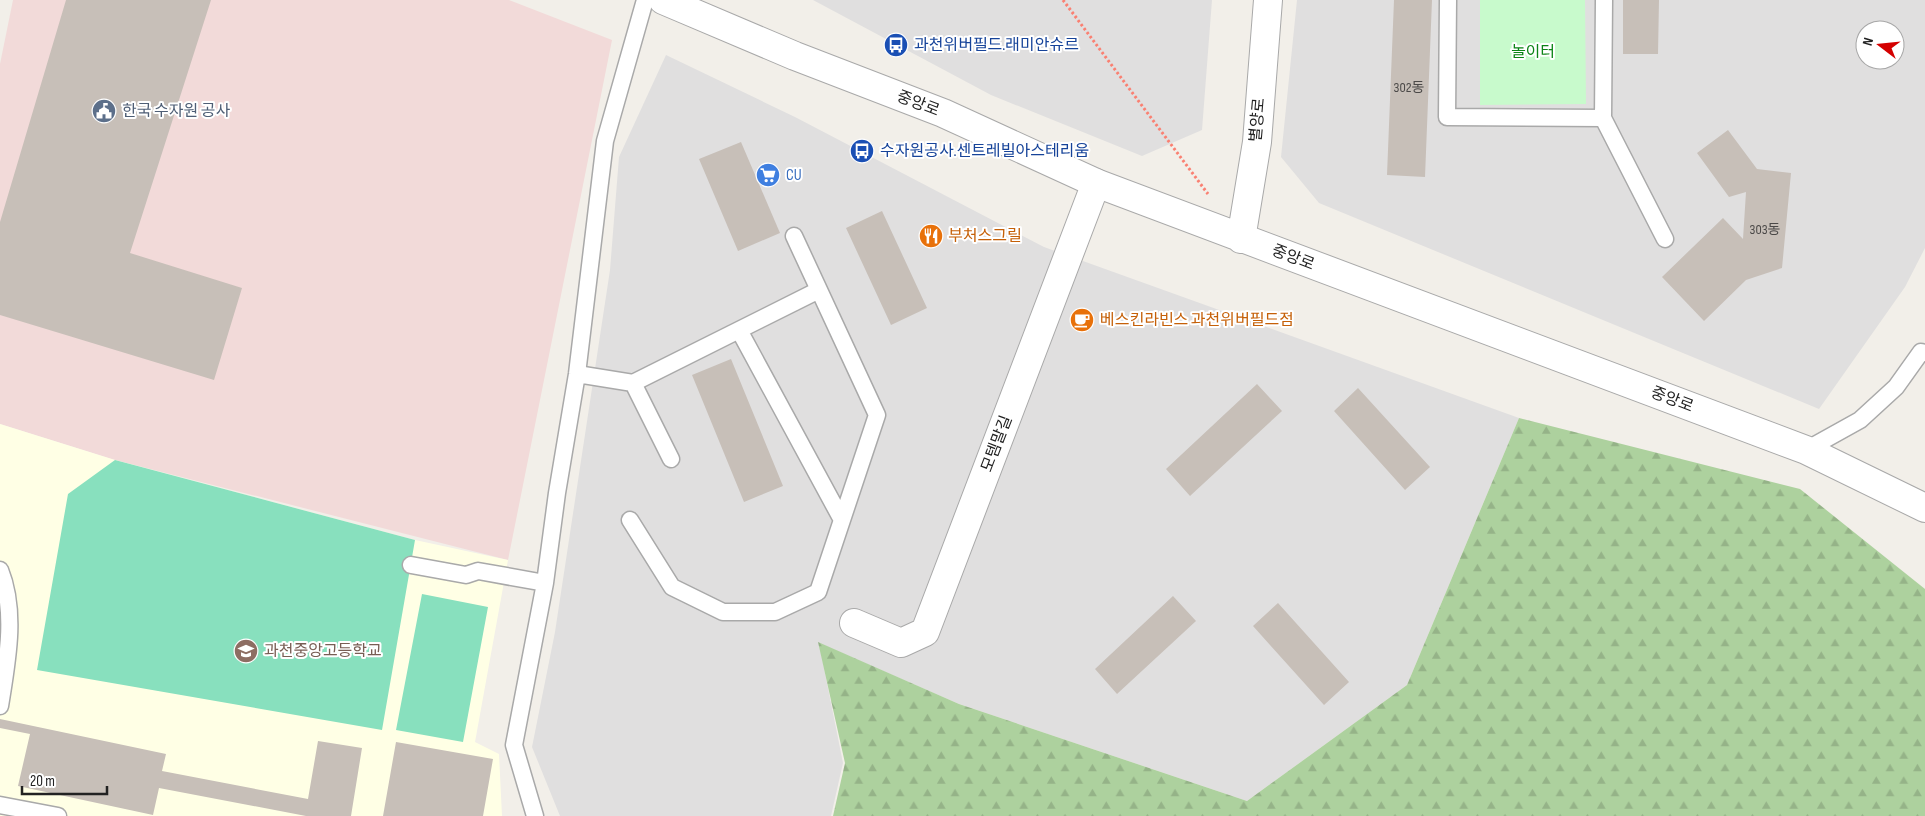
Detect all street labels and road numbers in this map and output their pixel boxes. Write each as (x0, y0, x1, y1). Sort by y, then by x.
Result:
street label: 중앙로 (894, 87, 942, 121)
street label: 별양로 (1247, 97, 1269, 143)
street label: 중앙로 (1269, 241, 1317, 275)
street label: 중앙로 (1648, 383, 1696, 417)
street label: 모템말길 (978, 413, 1016, 475)

